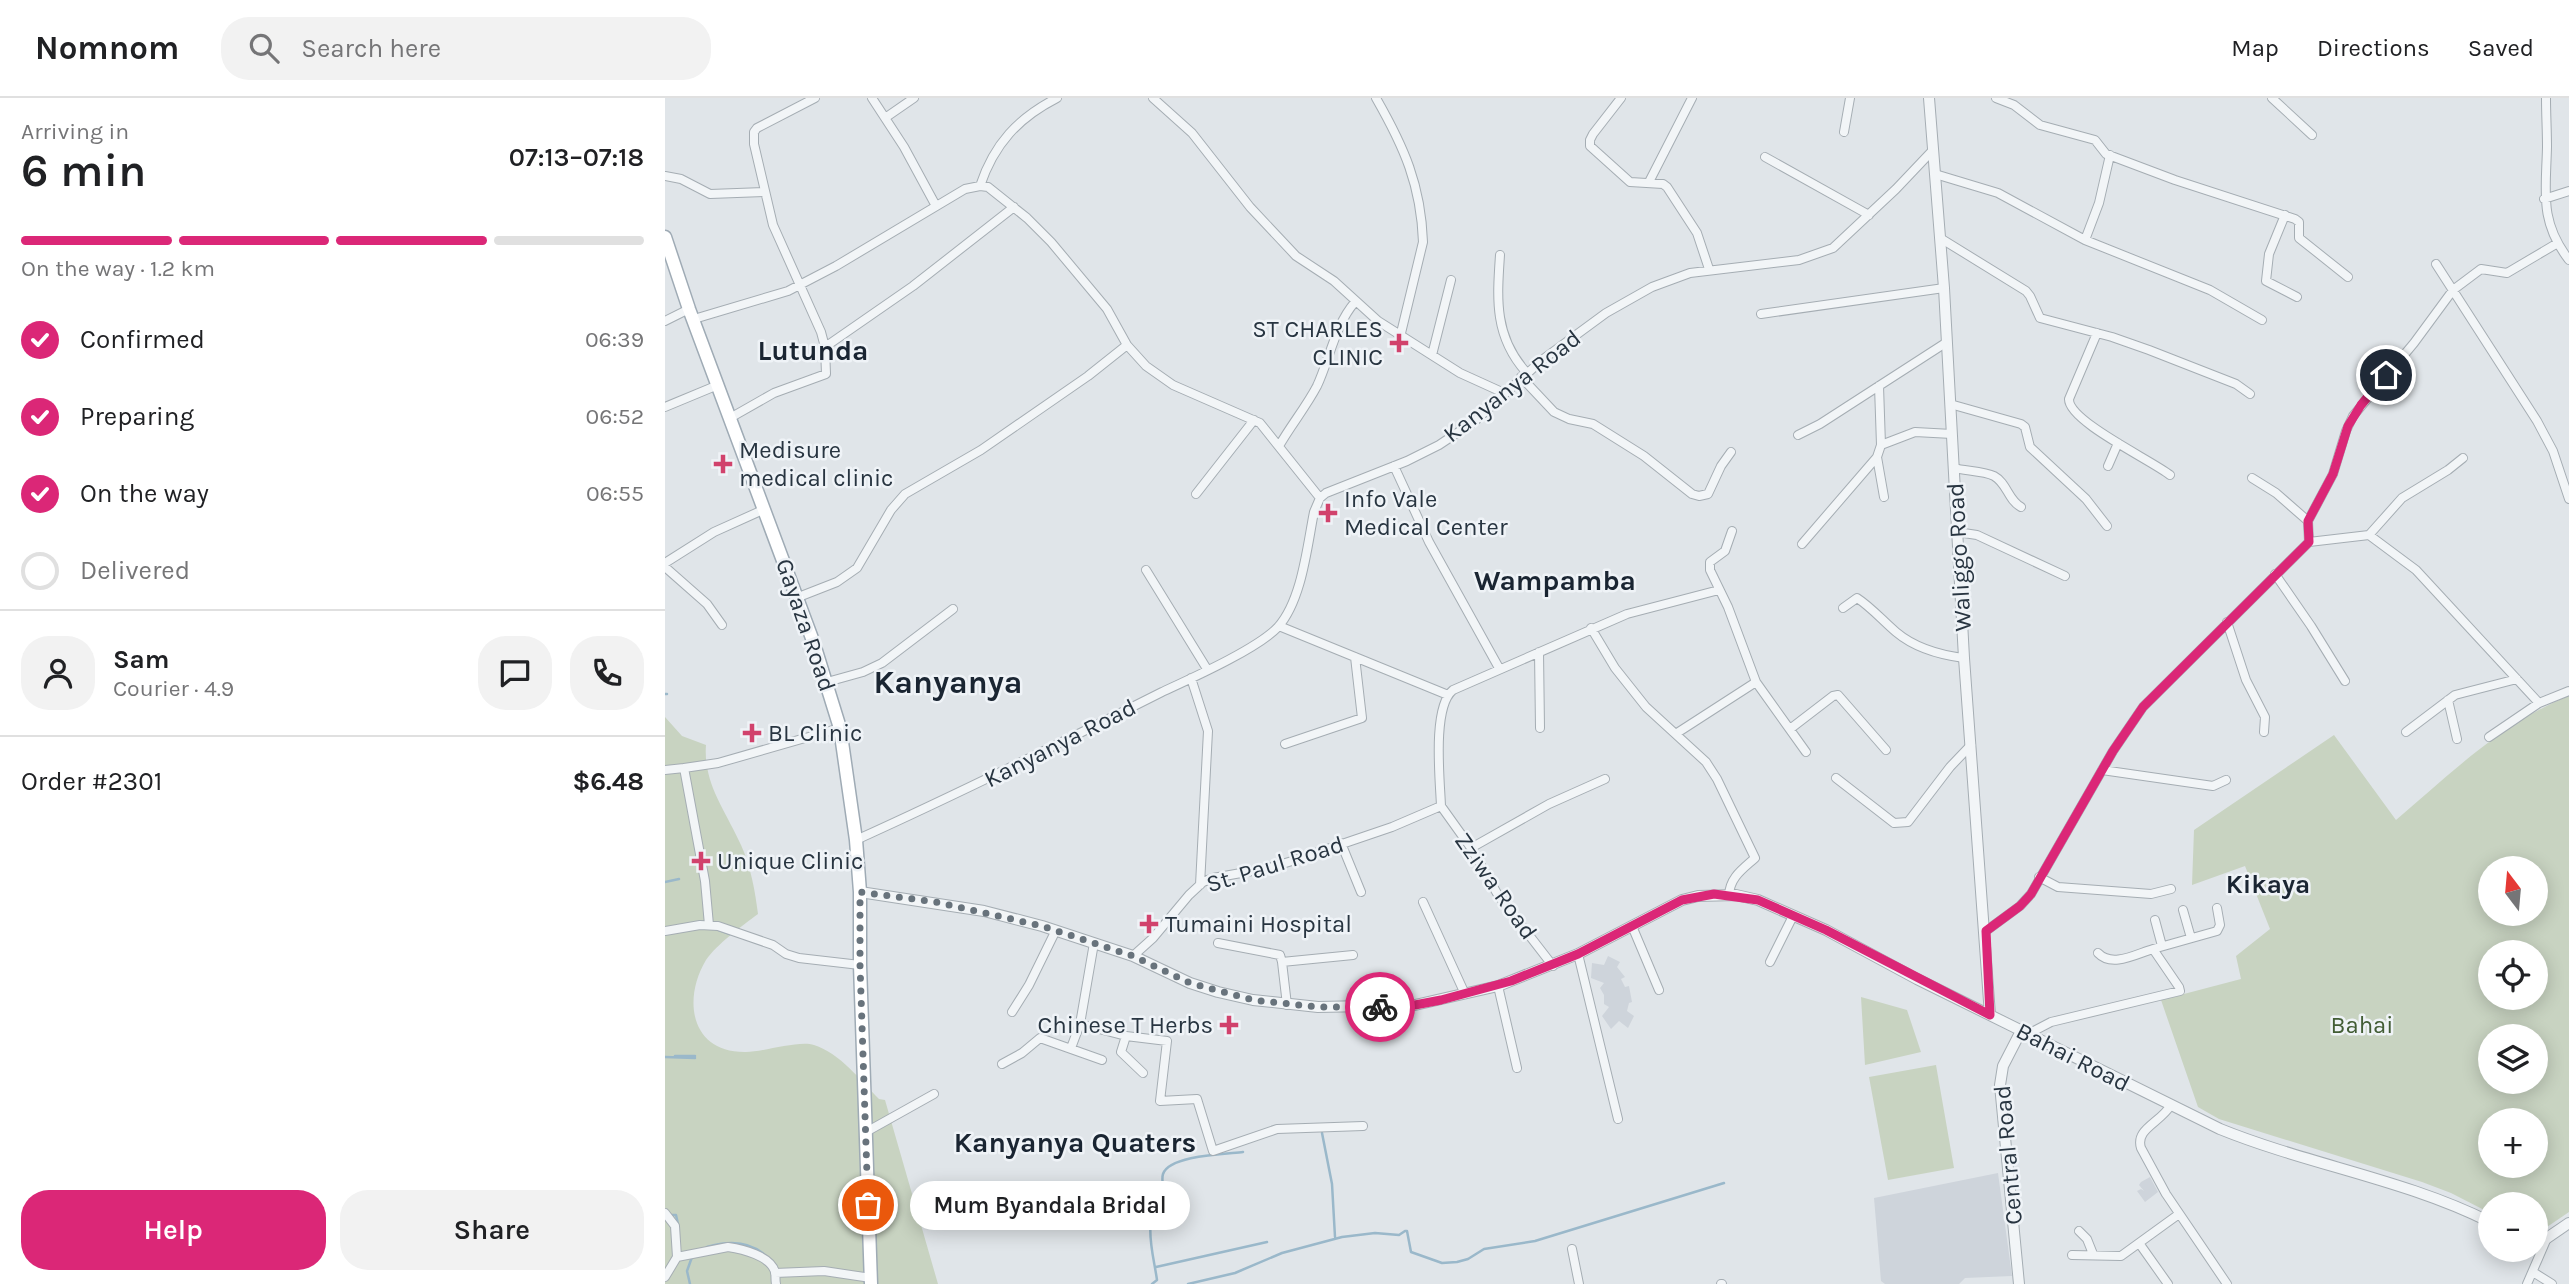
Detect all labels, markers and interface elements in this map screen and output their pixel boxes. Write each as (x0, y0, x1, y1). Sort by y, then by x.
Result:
search box (221, 17, 711, 80)
text: Nomnom (35, 29, 179, 67)
icon: search (245, 29, 283, 67)
text: Search here (301, 33, 441, 64)
text: Map (2231, 34, 2279, 62)
text: Directions (2317, 34, 2430, 62)
text: Saved (2468, 34, 2534, 62)
text: Arriving in (21, 118, 129, 145)
text: 07:13–07:18 (509, 142, 644, 173)
text: 6 min (21, 144, 147, 198)
text: On the way · 1.2 km (21, 255, 215, 282)
place label: ST CHARLES CLINIC (1252, 315, 1383, 371)
icon: check (21, 321, 59, 359)
text: Confirmed (80, 324, 205, 355)
street label: Kanyanya Road (1438, 324, 1586, 448)
text: 06:39 (585, 326, 644, 353)
marker: ST CHARLES CLINIC (1389, 333, 1409, 353)
district label: Lutunda (757, 334, 869, 367)
pin (2356, 345, 2416, 405)
icon: home (2367, 356, 2405, 394)
icon: check (21, 398, 59, 436)
text: Preparing (80, 401, 194, 432)
text: 06:52 (586, 403, 644, 430)
place label: Medisure medical clinic (739, 436, 893, 492)
marker: Medisure medical clinic (713, 454, 733, 474)
icon: check (21, 475, 59, 513)
text: On the way (80, 478, 209, 509)
text: 06:55 (586, 480, 644, 507)
street label: Waliggo Road (1941, 482, 1977, 632)
place label: Info Vale Medical Center (1344, 485, 1508, 541)
marker: Info Vale Medical Center (1318, 503, 1338, 523)
text: Delivered (80, 555, 190, 586)
street label: Gayaza Road (770, 555, 842, 695)
district label: Wampamba (1474, 564, 1636, 597)
button: person (21, 636, 95, 710)
button: chat (478, 636, 552, 710)
button: phone (570, 636, 644, 710)
text: Sam (113, 644, 169, 675)
district label: Kanyanya (873, 664, 1023, 701)
text: Courier · 4.9 (113, 675, 234, 702)
street label: Kanyanya Road (979, 693, 1141, 793)
place label: BL Clinic (768, 719, 862, 747)
marker: BL Clinic (742, 723, 762, 743)
text: Order #2301 (21, 766, 162, 797)
text: $6.48 (572, 766, 644, 797)
street label: Zziwa Road (1449, 827, 1543, 945)
street label: St. Paul Road (1203, 830, 1347, 898)
place label: Unique Clinic (717, 847, 864, 875)
marker: Unique Clinic (691, 851, 711, 871)
north arrow (2478, 856, 2548, 926)
map controls (2478, 856, 2548, 1262)
district label: Kikaya (2226, 869, 2310, 900)
place label: Tumaini Hospital (1165, 910, 1352, 938)
marker: Tumaini Hospital (1139, 914, 1159, 934)
button: locate (2478, 940, 2548, 1010)
courier (1345, 972, 1415, 1042)
icon: bike (1361, 988, 1399, 1026)
place label: Chinese T Herbs (1038, 1011, 1213, 1039)
park label: Bahai (2331, 1011, 2393, 1039)
marker: Chinese T Herbs (1219, 1015, 1239, 1035)
street label: Bahai Road (2011, 1016, 2135, 1098)
button: layers (2478, 1024, 2548, 1094)
street label: Central Road (1988, 1084, 2028, 1226)
button: + (2478, 1108, 2548, 1178)
district label: Kanyanya Quaters (954, 1126, 1196, 1159)
pin (838, 1175, 898, 1235)
callout: Mum Byandala Bridal (910, 1180, 1190, 1230)
icon: bag (849, 1186, 887, 1224)
button: Help (21, 1190, 326, 1270)
button: Share (340, 1190, 644, 1270)
text: Mum Byandala Bridal (933, 1192, 1167, 1219)
button: − (2478, 1192, 2548, 1262)

